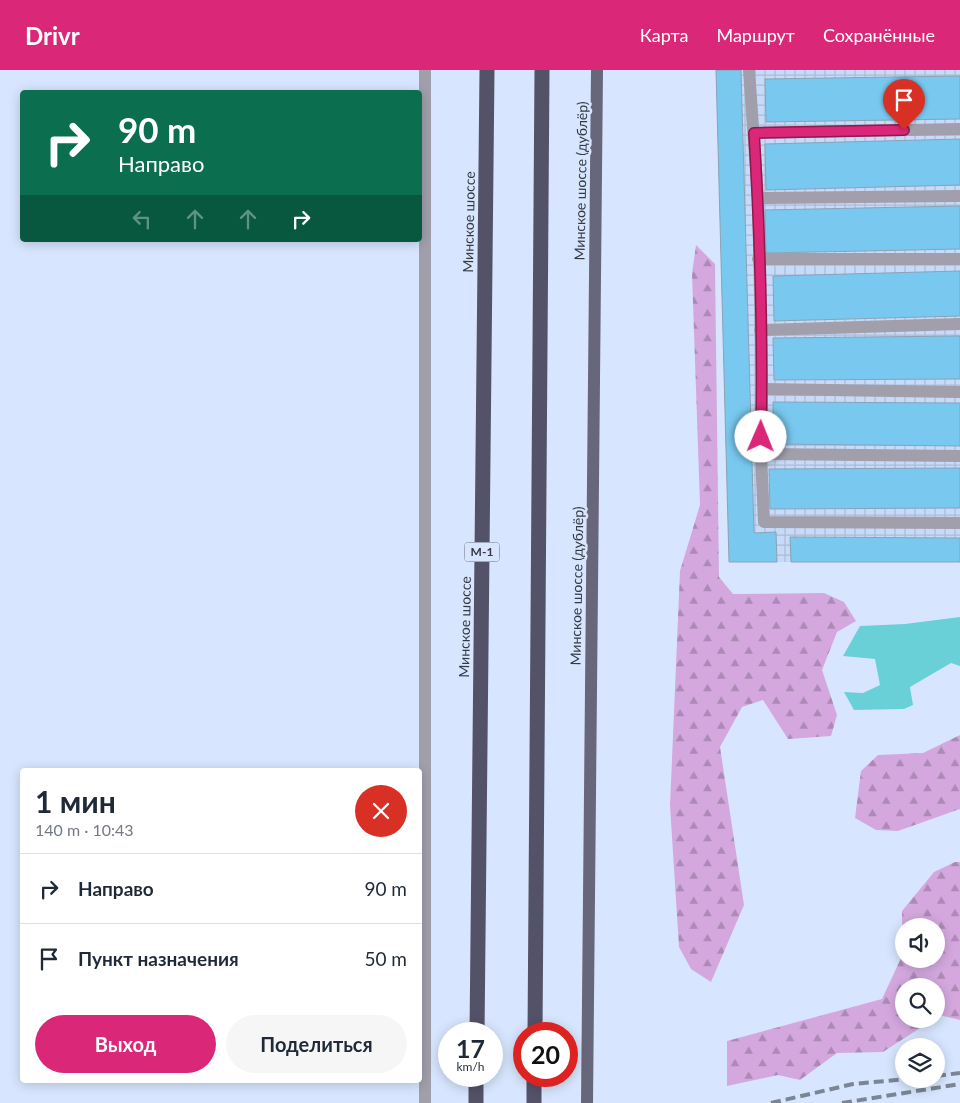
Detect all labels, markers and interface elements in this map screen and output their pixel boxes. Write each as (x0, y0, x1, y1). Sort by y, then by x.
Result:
text: Drivr (25, 21, 80, 50)
text: Карта (640, 24, 688, 46)
text: Маршрут (716, 24, 795, 46)
text: Сохранённые (823, 24, 935, 46)
pin (883, 79, 925, 130)
icon: arrive (890, 86, 918, 114)
street label: Минское шоссе (дублёр) (571, 101, 590, 261)
text: 90 m (118, 108, 196, 150)
icon: right (35, 110, 100, 175)
text: Направо (118, 150, 204, 177)
street label: Минское шоссе (459, 171, 478, 273)
icon: left (128, 205, 156, 233)
icon: ahead (181, 205, 209, 233)
icon: ahead (234, 205, 262, 233)
icon: right (287, 205, 315, 233)
position arrow (734, 410, 786, 462)
street label: Минское шоссе (дублёр) (567, 506, 586, 666)
road number: М-1 (464, 542, 500, 562)
street label: Минское шоссе (455, 576, 474, 678)
text: 1 мин (35, 783, 116, 819)
button: close (355, 785, 407, 837)
text: 140 m · 10:43 (35, 820, 134, 839)
icon: right (35, 875, 63, 903)
text: Направо (78, 877, 154, 900)
text: 90 m (364, 877, 407, 900)
map controls (895, 918, 945, 1088)
button: sound (895, 918, 945, 968)
icon: arrive (35, 945, 63, 973)
text: Пункт назначения (78, 947, 239, 970)
text: 50 m (364, 947, 407, 970)
button: search (895, 978, 945, 1028)
button: Выход (35, 1015, 216, 1073)
button: Поделиться (226, 1015, 407, 1073)
speed limit sign: 20 (513, 1022, 578, 1087)
text: 17 (456, 1033, 485, 1063)
button: layers (895, 1038, 945, 1088)
text: km/h (456, 1059, 485, 1074)

